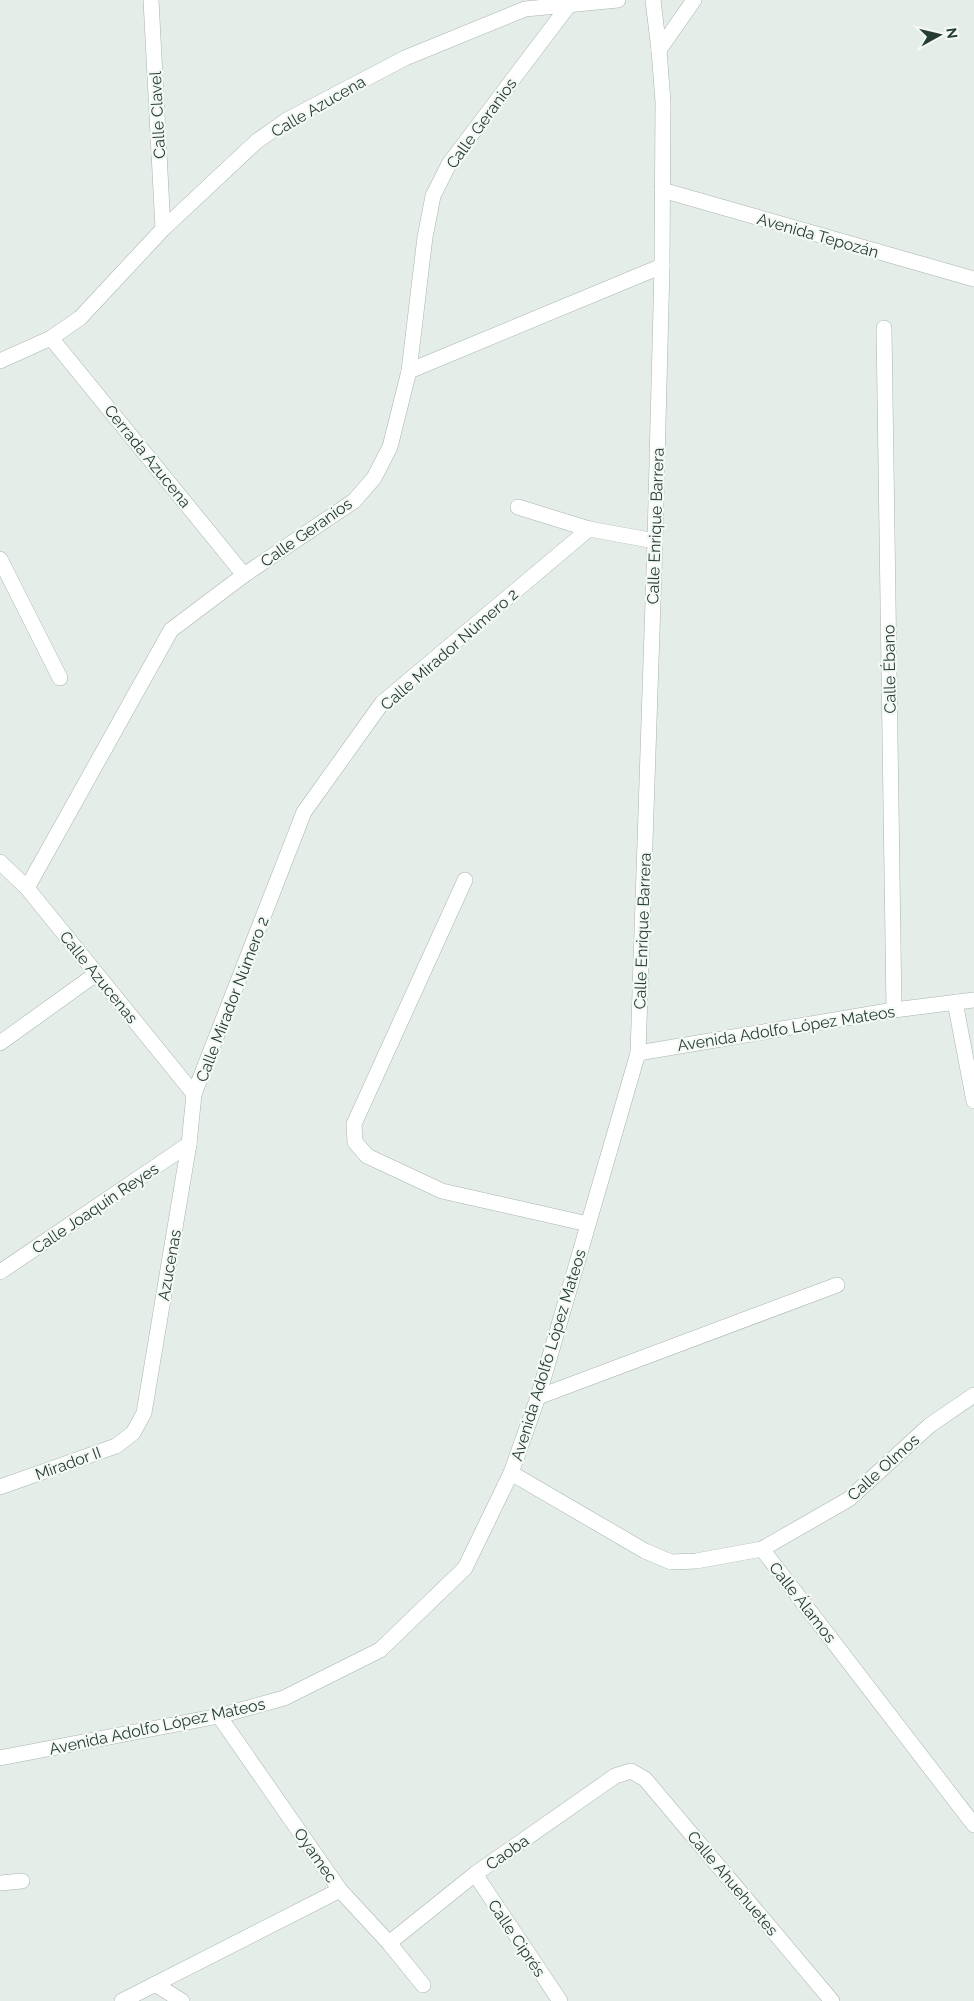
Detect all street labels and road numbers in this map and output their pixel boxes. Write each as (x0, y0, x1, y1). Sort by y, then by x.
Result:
street label: Calle Clavel (146, 70, 169, 159)
street label: Calle Azucena (268, 72, 369, 141)
street label: Calle Geranios (442, 74, 521, 172)
street label: Avenida Tepozán (755, 209, 881, 262)
street label: Cerrada Azucena (100, 401, 195, 512)
street label: Calle Enrique Barrera (643, 447, 668, 605)
street label: Calle Geranios (257, 494, 356, 571)
street label: Calle Mirador Número 2 (377, 585, 522, 714)
street label: Calle Ébano (878, 624, 900, 714)
street label: Calle Enrique Barrera (630, 852, 655, 1010)
street label: Calle Mirador Número 2 (192, 914, 273, 1085)
street label: Calle Azucenas (56, 927, 142, 1028)
street label: Avenida Adolfo López Mateos (676, 1002, 897, 1055)
street label: Calle Joaquín Reyes (28, 1159, 162, 1258)
street label: Azucenas (154, 1228, 185, 1302)
street label: Avenida Adolfo López Mateos (507, 1247, 590, 1463)
street label: Calle Olmos (843, 1430, 923, 1505)
street label: Mirador II (33, 1443, 104, 1484)
street label: Calle Álamos (765, 1558, 841, 1647)
street label: Avenida Adolfo López Mateos (47, 1694, 267, 1759)
street label: Oyamec (290, 1824, 341, 1886)
street label: Calle Ahuehuetes (683, 1827, 782, 1940)
street label: Caoba (482, 1831, 532, 1874)
street label: Calle Ciprés (484, 1896, 549, 1981)

